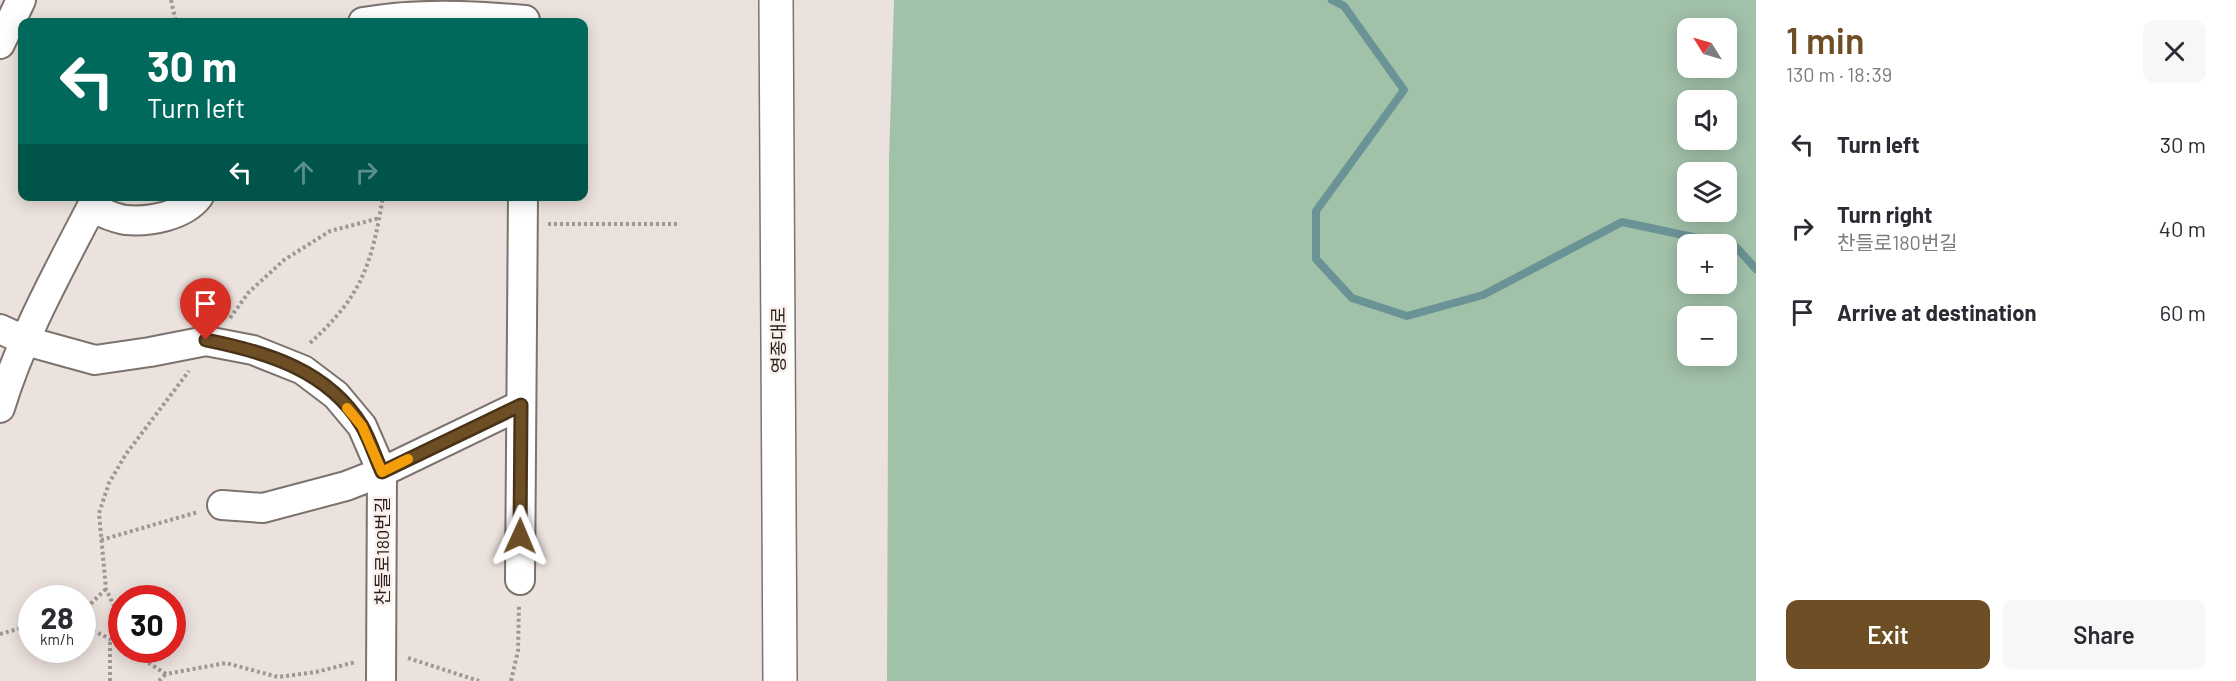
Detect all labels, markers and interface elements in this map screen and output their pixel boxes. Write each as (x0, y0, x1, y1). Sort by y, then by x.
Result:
north arrow (1677, 18, 1737, 78)
map controls (1677, 18, 1737, 366)
text: 1 min (1786, 18, 1865, 61)
button: close (2143, 20, 2206, 83)
text: 30 m (147, 40, 237, 90)
icon: left (48, 42, 126, 120)
text: 130 m · 18:39 (1786, 62, 1892, 86)
button: sound (1677, 90, 1737, 150)
text: Turn left (147, 91, 245, 123)
icon: left (1786, 128, 1819, 161)
text: Turn left (1837, 131, 1920, 157)
text: 30 m (2160, 131, 2206, 157)
icon: left (224, 156, 257, 189)
icon: ahead (287, 156, 320, 189)
icon: right (350, 156, 383, 189)
button: layers (1677, 162, 1737, 222)
text: Turn right (1837, 201, 1932, 227)
icon: right (1786, 212, 1819, 245)
text: 40 m (2159, 215, 2206, 241)
text: 찬들로180번길 (1837, 230, 1958, 254)
button: + (1677, 234, 1737, 294)
pin (180, 278, 231, 340)
icon: arrive (189, 287, 222, 320)
icon: arrive (1786, 296, 1819, 329)
text: Arrive at destination (1837, 299, 2036, 325)
text: 60 m (2160, 299, 2206, 325)
button: − (1677, 306, 1737, 366)
street label: 영종대로 (767, 307, 789, 373)
street label: 찬들로180번길 (371, 497, 393, 605)
position arrow (488, 504, 552, 568)
speed limit sign: 30 (108, 585, 186, 663)
text: 28 (40, 599, 74, 635)
button: Exit (1786, 600, 1990, 669)
button: Share (2002, 600, 2206, 669)
text: km/h (40, 630, 74, 648)

